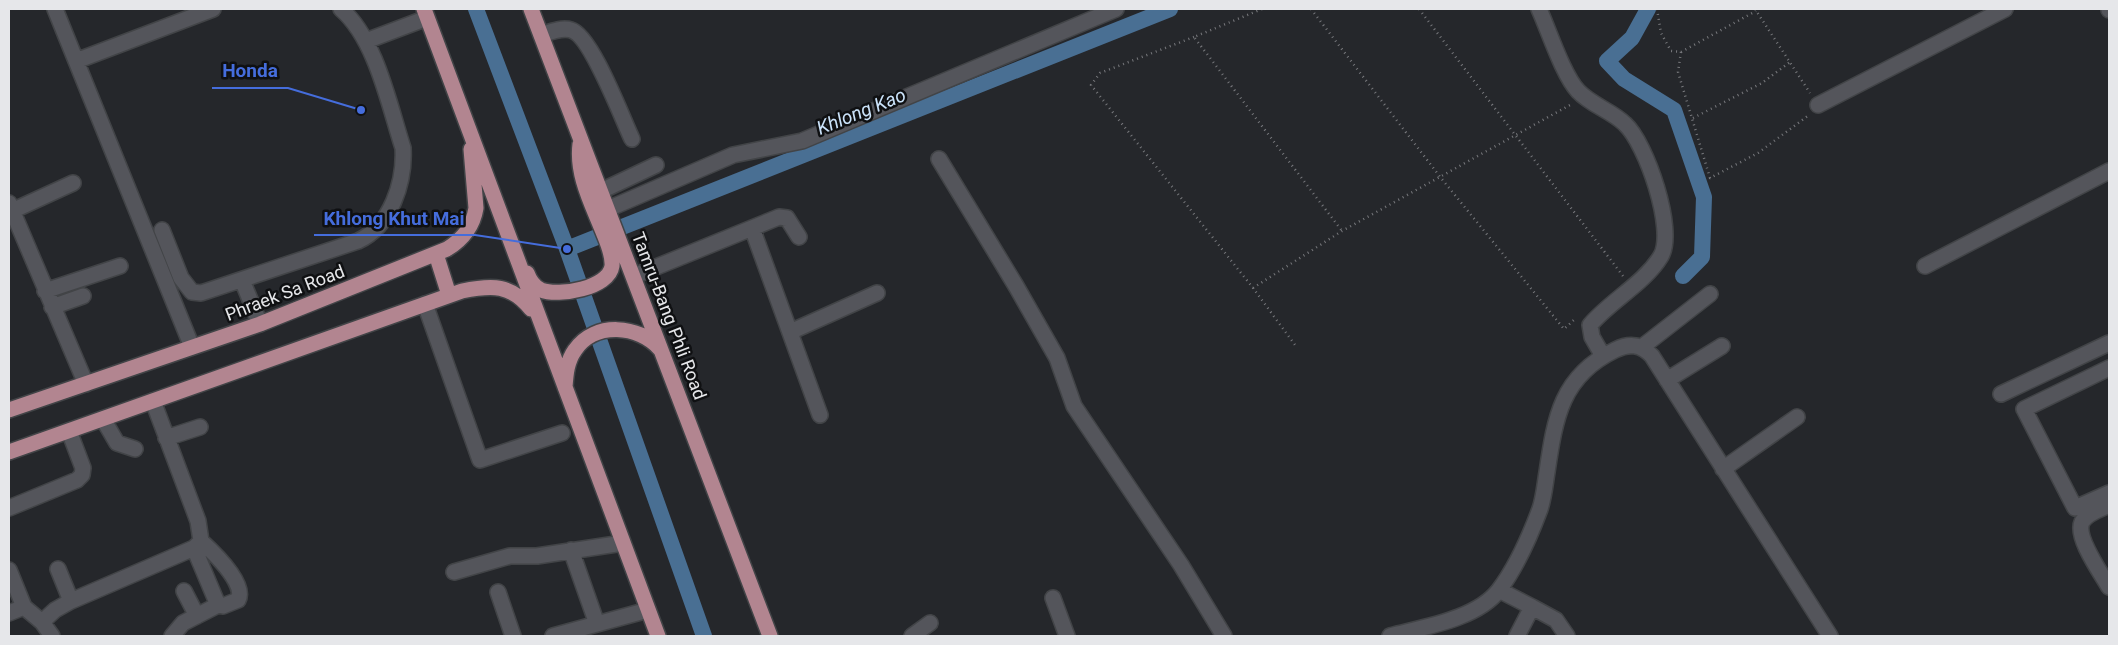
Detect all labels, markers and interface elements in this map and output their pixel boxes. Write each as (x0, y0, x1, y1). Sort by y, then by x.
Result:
callout: Honda (212, 54, 288, 88)
text: Honda (222, 59, 278, 82)
water label: Khlong Kao (813, 83, 909, 140)
callout: Khlong Khut Mai (314, 201, 475, 235)
text: Khlong Khut Mai (323, 207, 465, 230)
street label: Tamru-Bang Phli Road (628, 229, 711, 403)
street label: Phraek Sa Road (222, 260, 347, 325)

